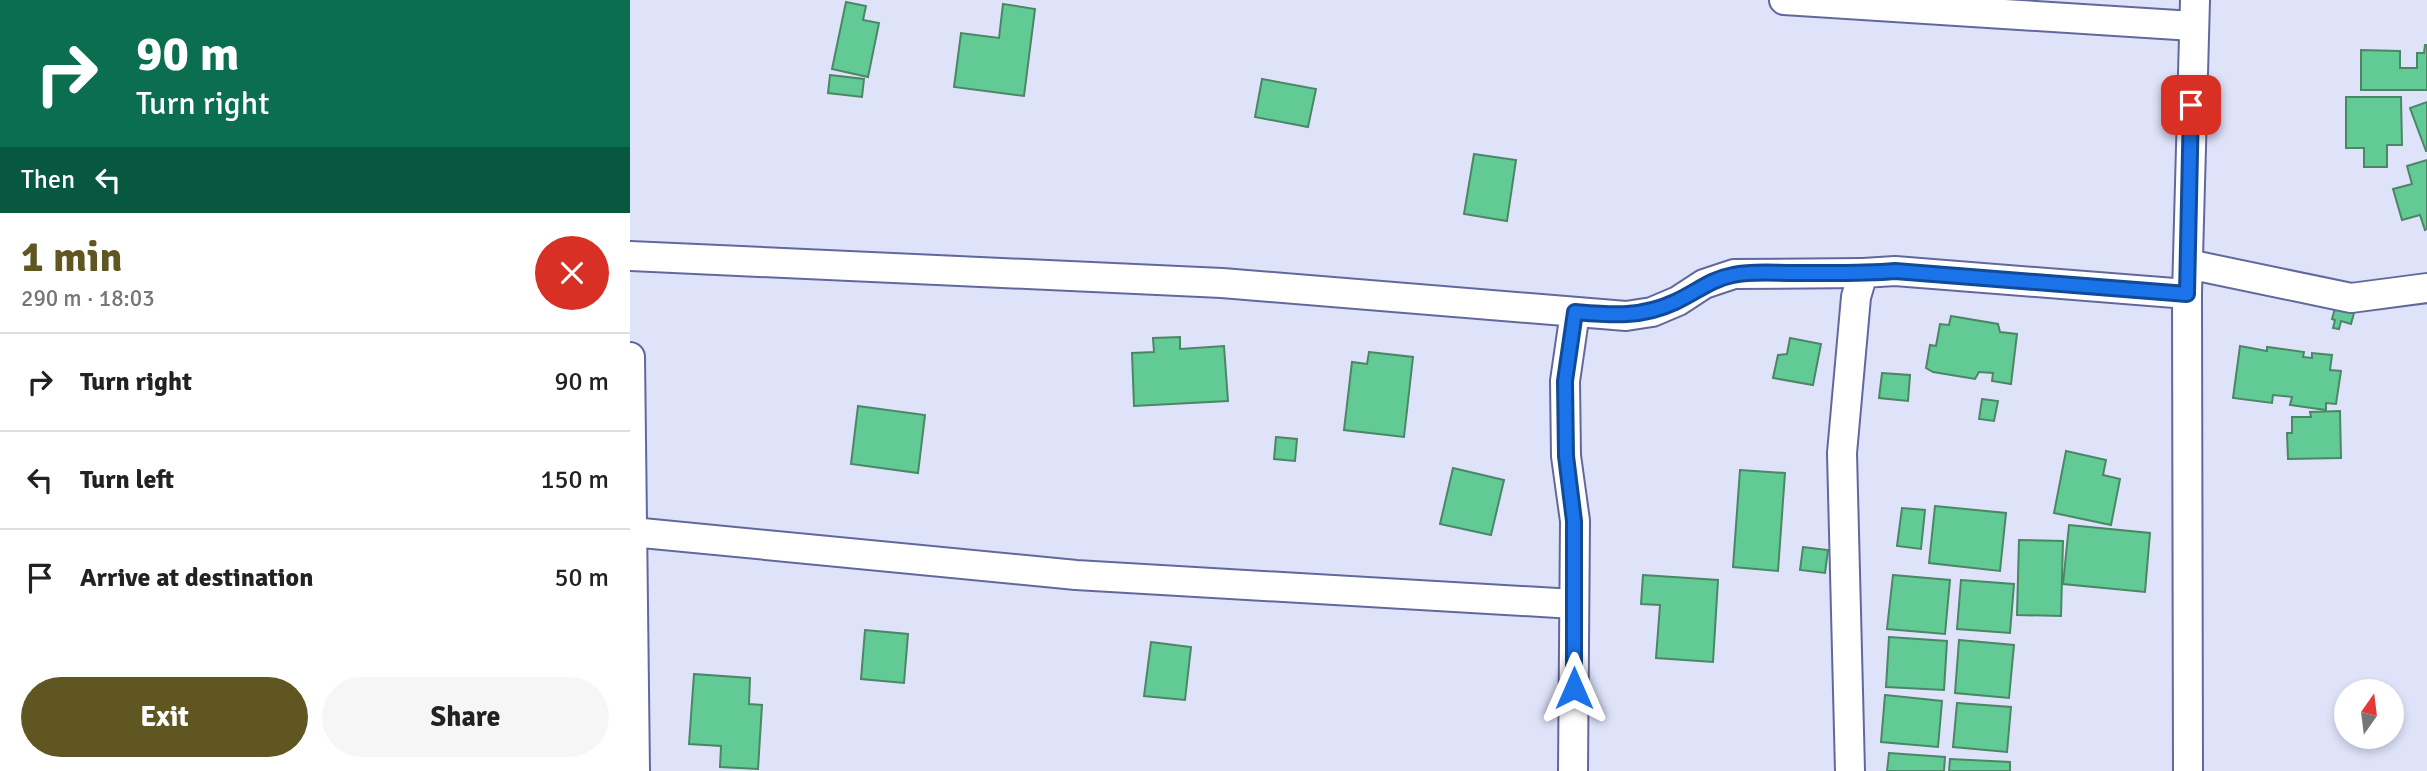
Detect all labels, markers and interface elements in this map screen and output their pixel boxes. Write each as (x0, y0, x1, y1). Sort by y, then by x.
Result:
text: 90 m (136, 24, 239, 84)
icon: right (21, 28, 112, 119)
pin (2161, 75, 2221, 135)
text: Turn right (136, 84, 269, 123)
icon: arrive (2172, 86, 2210, 124)
icon: left (89, 161, 127, 199)
text: Then (21, 164, 75, 196)
text: 1 min (21, 232, 122, 283)
button: close (535, 236, 609, 310)
text: 290 m · 18:03 (21, 284, 155, 313)
icon: right (21, 363, 59, 401)
text: Turn right (80, 366, 192, 398)
text: 90 m (554, 366, 609, 398)
icon: left (21, 461, 59, 499)
text: Turn left (80, 464, 174, 496)
text: 150 m (540, 464, 609, 496)
icon: arrive (21, 559, 59, 597)
text: Arrive at destination (80, 562, 313, 594)
text: 50 m (554, 562, 609, 594)
position arrow (1537, 651, 1611, 725)
button: Exit (21, 677, 308, 757)
button: Share (322, 677, 609, 757)
north arrow (2334, 679, 2404, 749)
map controls (2334, 679, 2404, 749)

